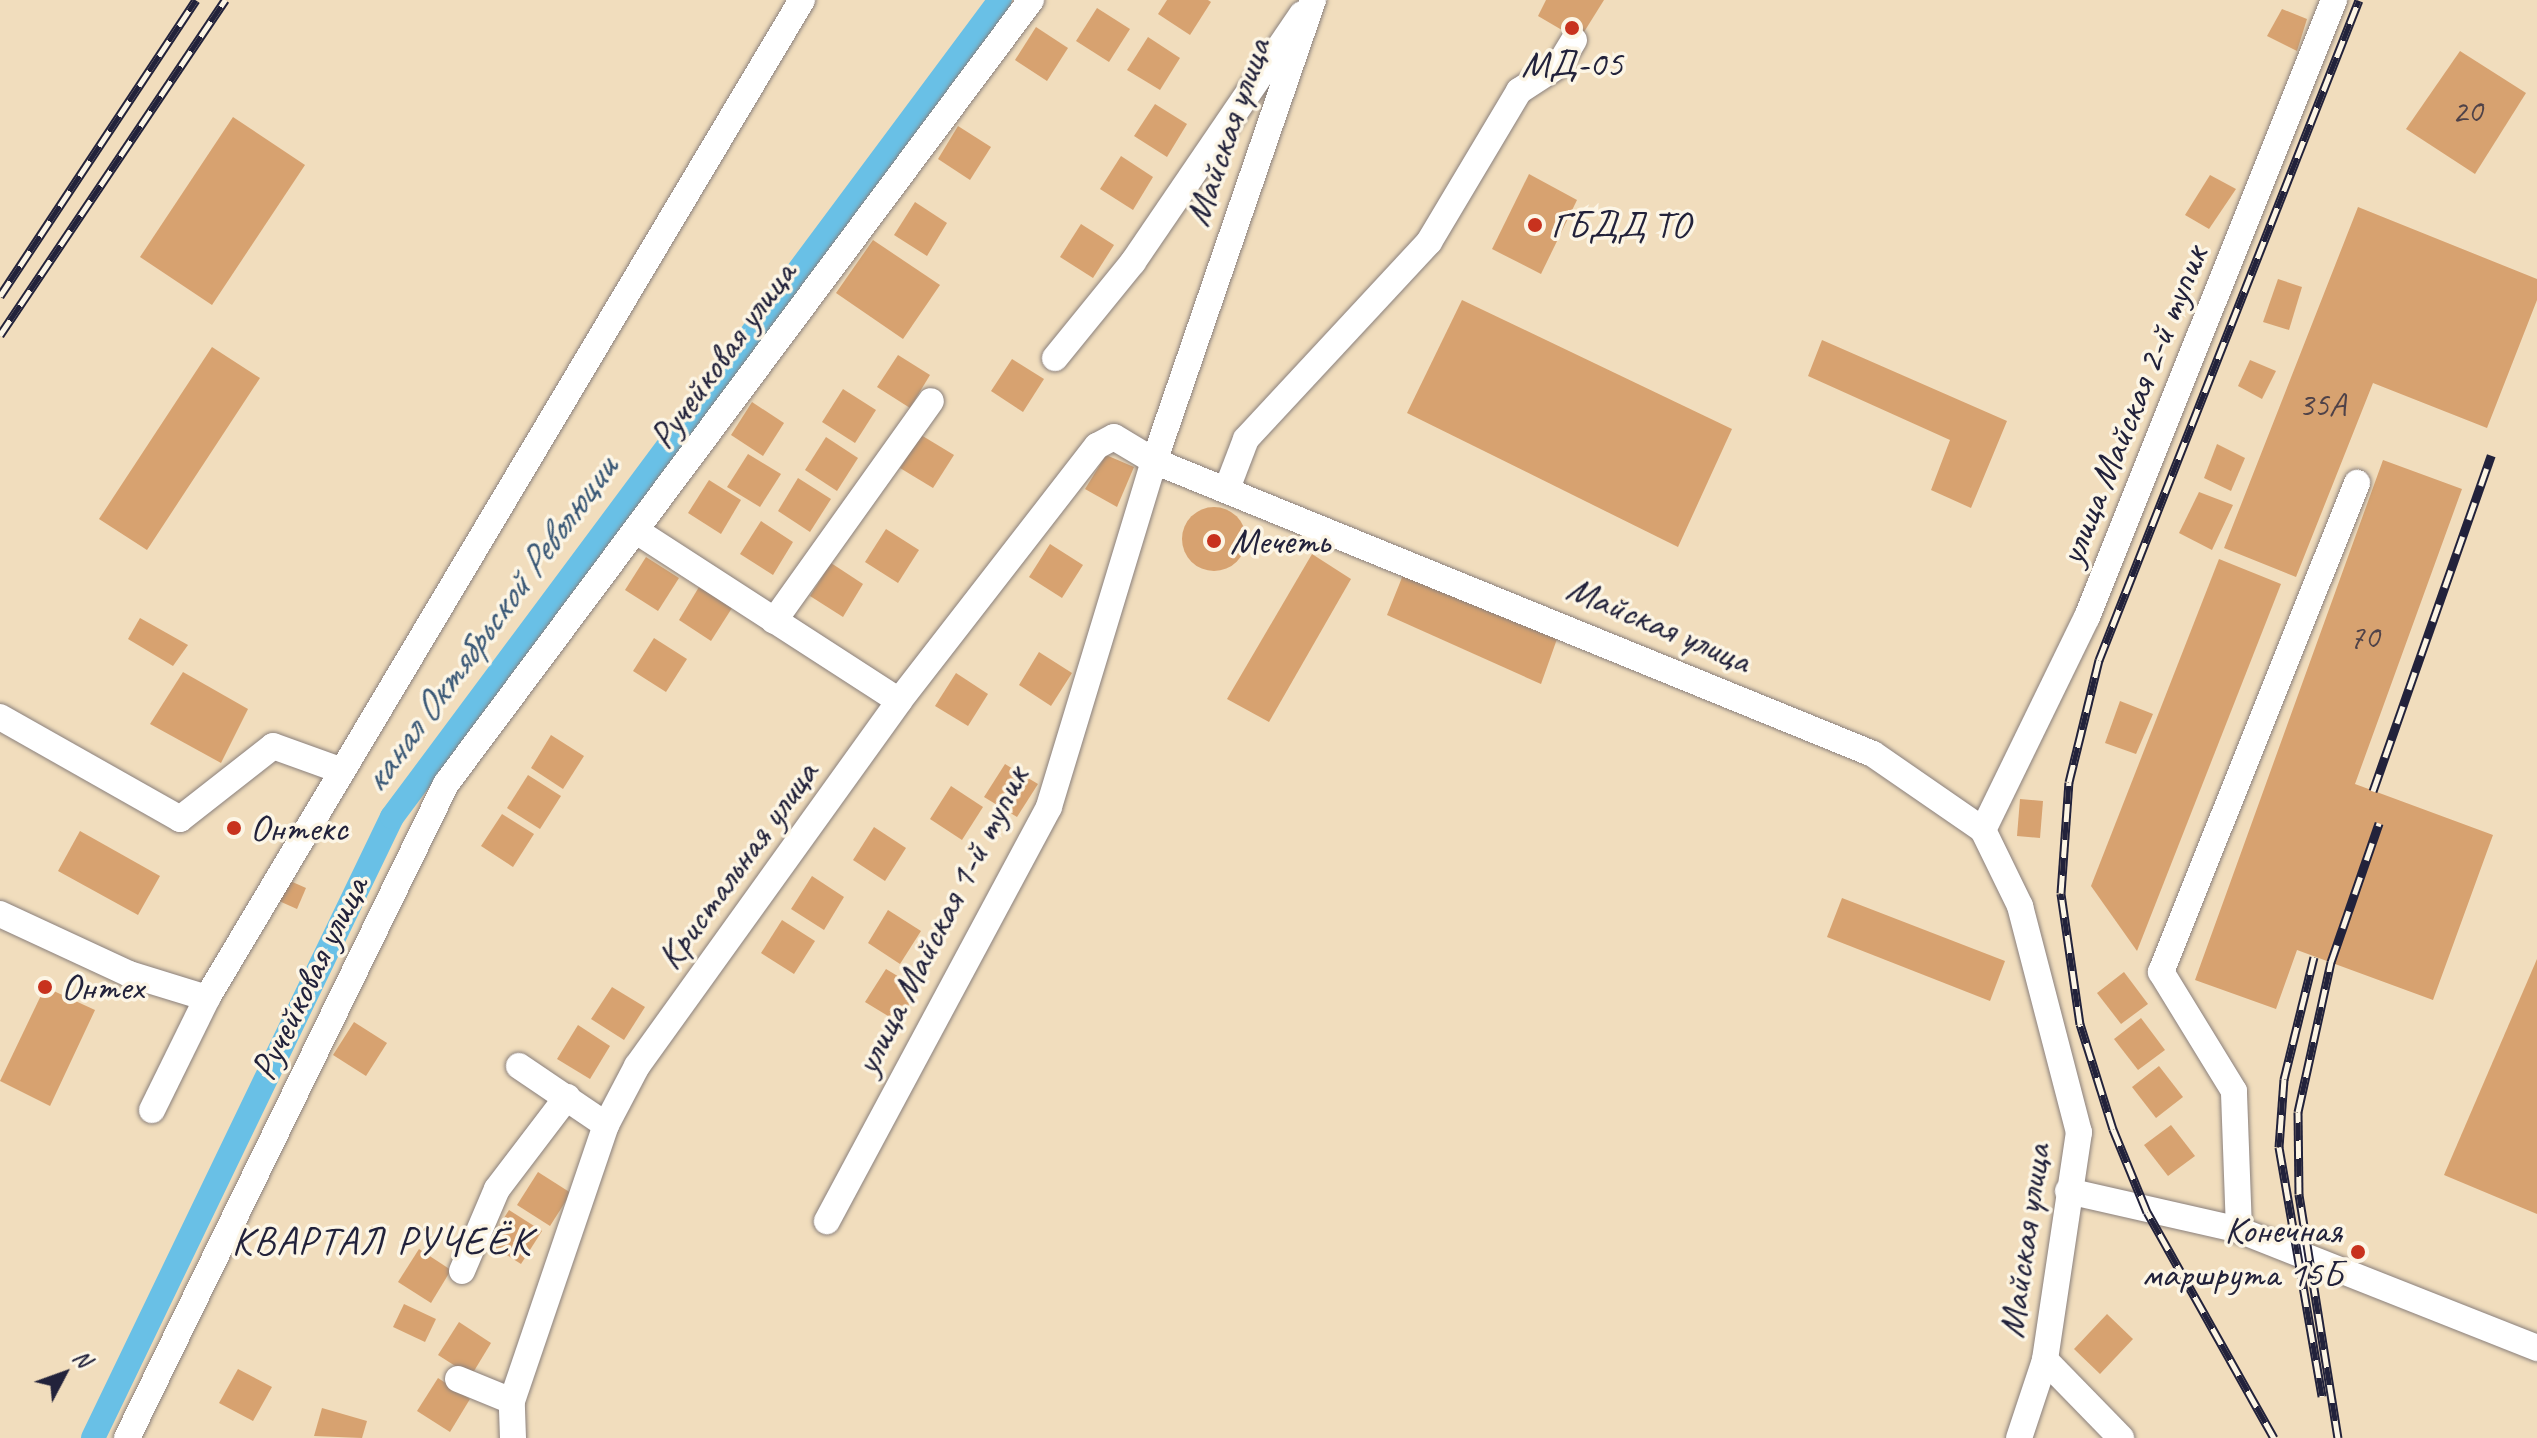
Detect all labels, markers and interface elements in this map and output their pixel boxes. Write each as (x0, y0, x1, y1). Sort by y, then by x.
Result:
marker: МД-05 (1563, 19, 1581, 37)
street label: Майская улица (1173, 31, 1281, 233)
place label: МД-05 (1521, 41, 1623, 87)
house number: 20 (2452, 91, 2482, 131)
place label: ГБДД ТО (1551, 202, 1690, 248)
marker: ГБДД ТО (1526, 216, 1544, 234)
street label: улица Майская 2-й тупик (2048, 239, 2218, 571)
street label: Ручейковая улица (639, 252, 805, 458)
house number: 35А (2298, 385, 2346, 425)
water label: канал Октябрьской Революции (350, 445, 628, 803)
place label: Мечеть (1230, 518, 1330, 564)
marker: Мечеть (1205, 532, 1223, 550)
street label: Майская улица (1559, 564, 1759, 684)
house number: 70 (2349, 617, 2379, 657)
street label: Кристальная улица (646, 751, 828, 979)
street label: улица Майская 1-й тупик (843, 758, 1039, 1082)
place label: Онтекс (250, 805, 347, 851)
marker: Онтекс (225, 819, 243, 837)
street label: Ручейковая улица (240, 869, 378, 1087)
place label: Онтех (61, 964, 144, 1010)
marker: Онтех (36, 978, 54, 996)
street label: Майская улица (1988, 1140, 2060, 1342)
place label: Конечная маршрута 15Б (2142, 1207, 2342, 1296)
district label: КВАРТАЛ РУЧЕЁК (232, 1217, 532, 1265)
marker: Конечная маршрута 15Б (2349, 1243, 2367, 1261)
north arrow (24, 1334, 104, 1414)
text: N (67, 1344, 97, 1373)

